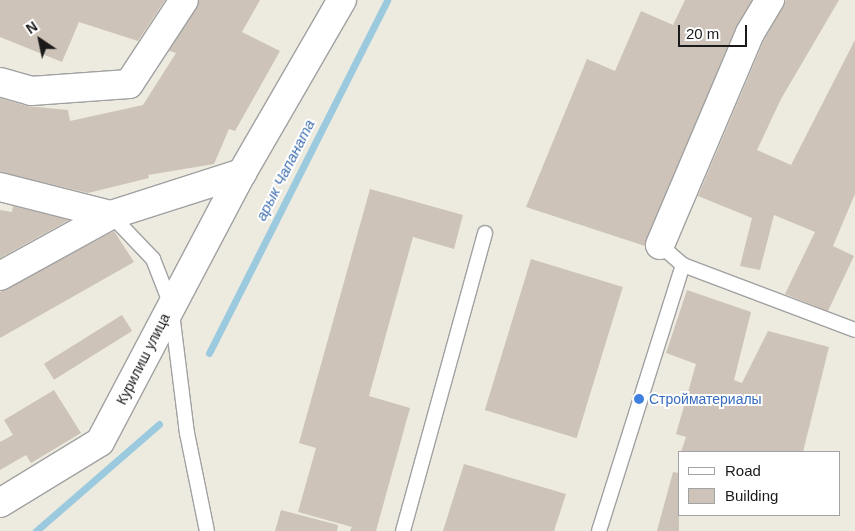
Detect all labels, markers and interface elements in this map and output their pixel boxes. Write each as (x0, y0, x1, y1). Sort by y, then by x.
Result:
north arrow (15, 15, 65, 65)
scale bar (680, 15, 749, 47)
text: N (23, 18, 40, 37)
text: 20 m (686, 25, 719, 42)
water label: арык Чапаната (252, 116, 318, 224)
street label: Курилиш улица (113, 311, 173, 407)
place label: Стройматериалы (649, 391, 762, 407)
marker: Стройматериалы (633, 393, 645, 405)
legend (678, 451, 840, 516)
text: Road (725, 462, 761, 479)
text: Building (725, 487, 778, 504)

